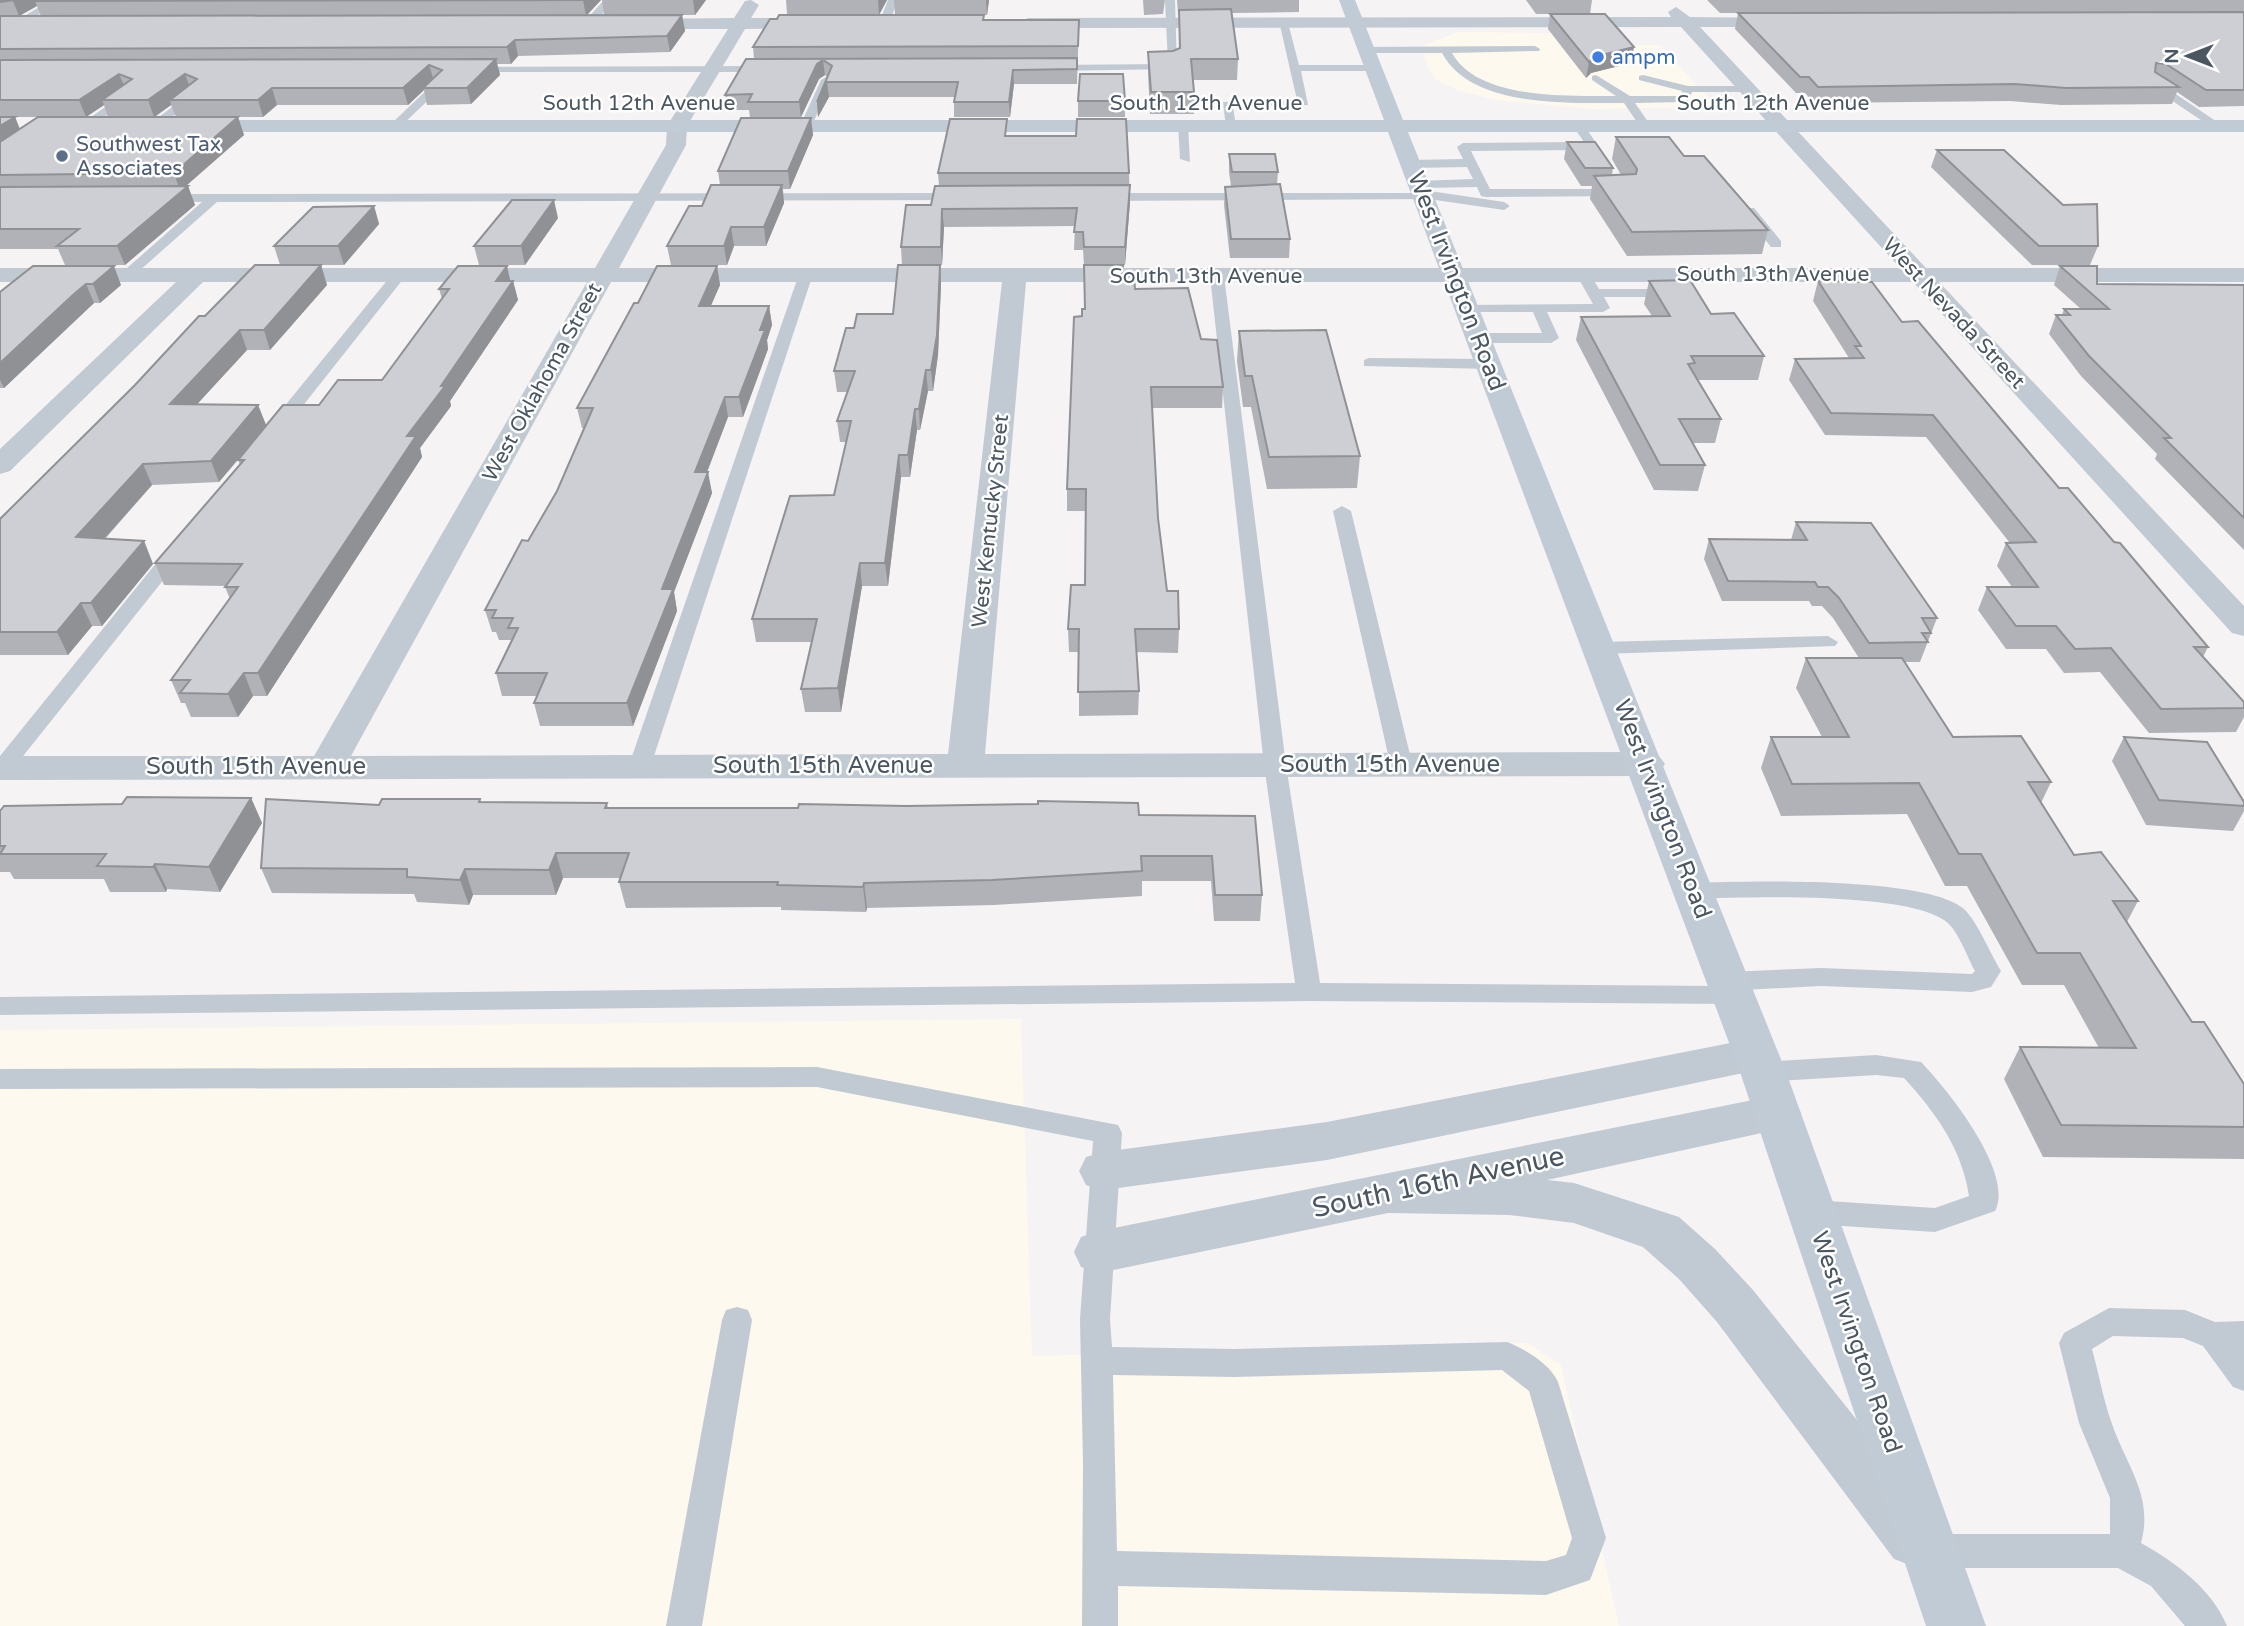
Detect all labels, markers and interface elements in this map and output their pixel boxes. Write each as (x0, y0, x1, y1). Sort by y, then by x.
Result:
north arrow (2153, 21, 2223, 91)
place label: ampm (1612, 45, 1676, 70)
text: N (2161, 48, 2183, 64)
marker: ampm (1590, 49, 1606, 65)
street label: South 12th Avenue (543, 91, 735, 116)
street label: South 12th Avenue (1110, 91, 1302, 116)
street label: South 12th Avenue (1677, 91, 1869, 116)
place label: Southwest Tax Associates (76, 132, 221, 181)
marker: Southwest Tax Associates (54, 148, 70, 164)
street label: West Irvington Road (1401, 167, 1512, 395)
street label: West Nevada Street (1877, 233, 2030, 394)
street label: South 13th Avenue (1677, 262, 1869, 287)
street label: South 13th Avenue (1110, 264, 1302, 289)
street label: West Oklahoma Street (477, 279, 607, 486)
street label: West Kentucky Street (967, 413, 1014, 629)
street label: West Irvington Road (1607, 695, 1718, 923)
street label: South 15th Avenue (1280, 750, 1500, 779)
street label: South 15th Avenue (713, 751, 933, 780)
street label: South 15th Avenue (146, 752, 366, 781)
street label: South 16th Avenue (1309, 1139, 1567, 1225)
street label: West Irvington Road (1805, 1227, 1908, 1457)

